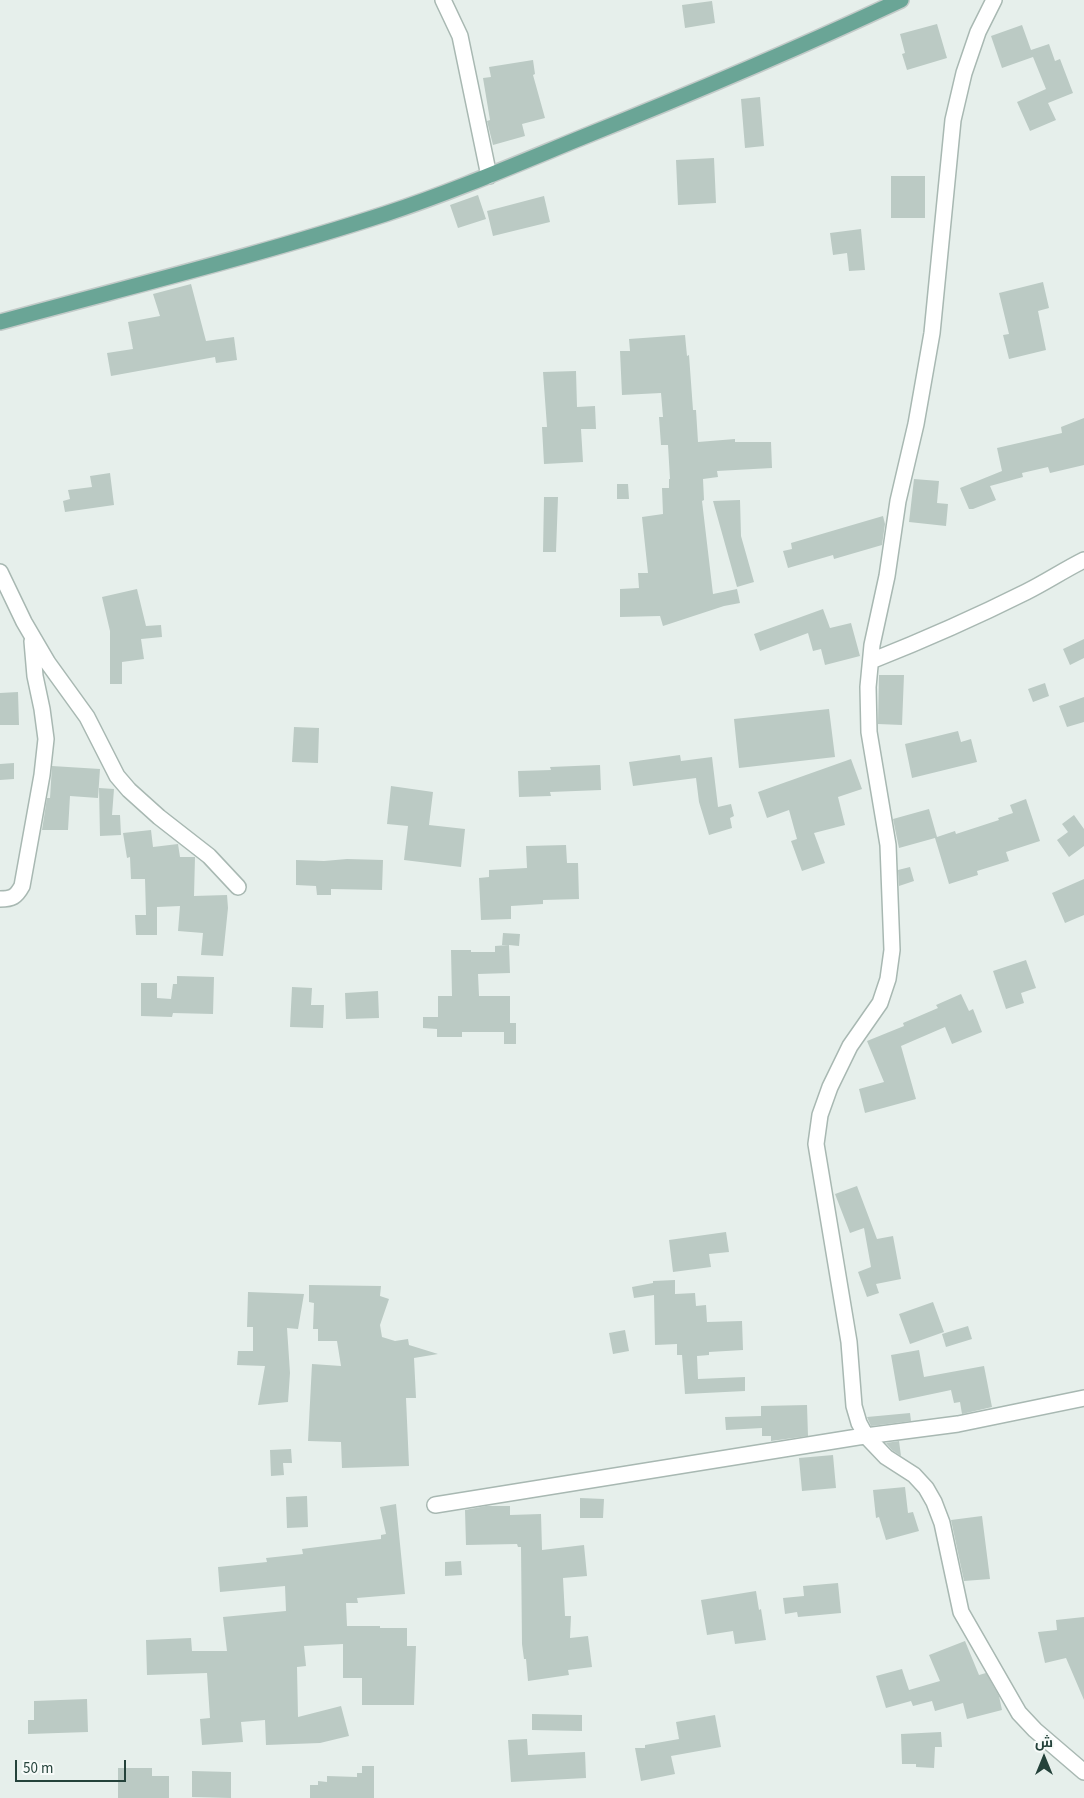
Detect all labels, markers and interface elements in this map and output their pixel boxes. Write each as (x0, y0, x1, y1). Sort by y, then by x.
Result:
north arrow (1019, 1733, 1069, 1783)
text: ش (1035, 1733, 1053, 1753)
scale bar (18, 1750, 129, 1782)
text: 50 m (23, 1758, 53, 1779)

